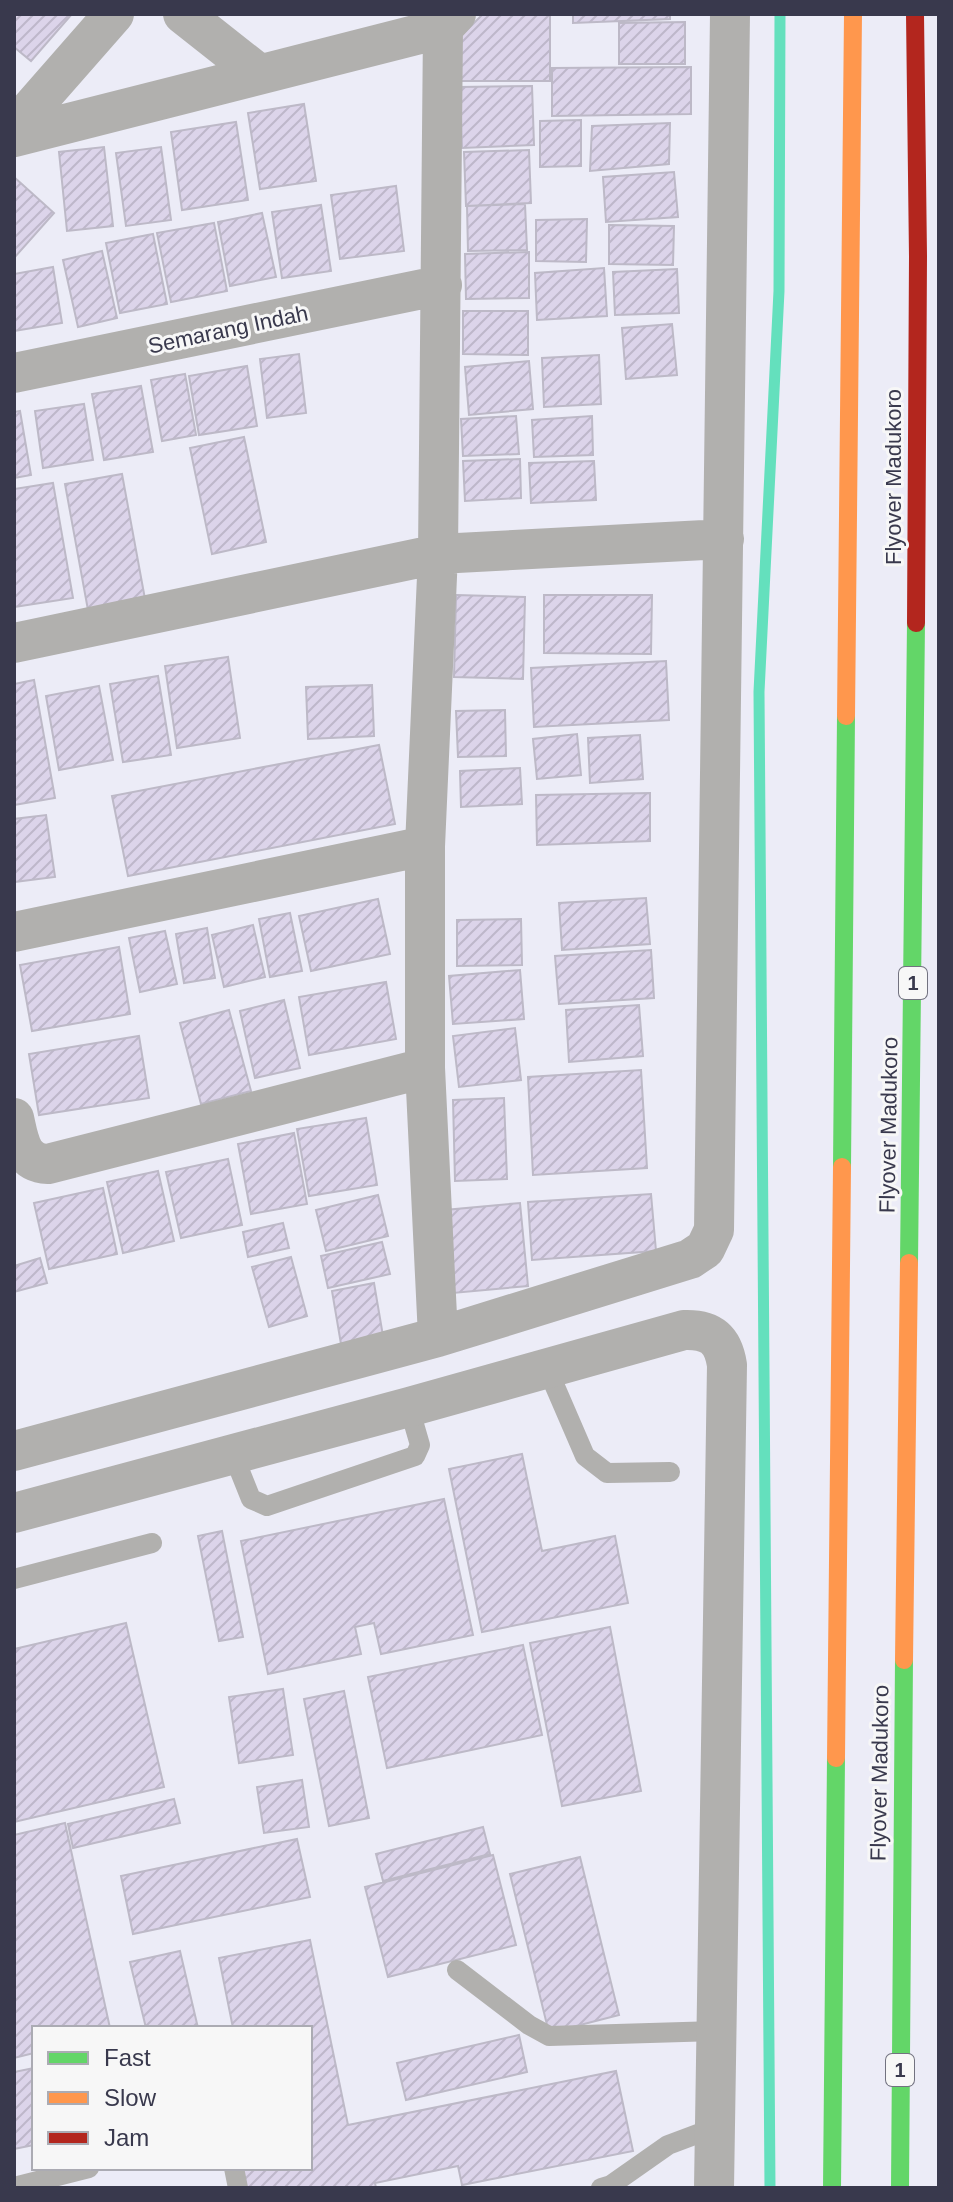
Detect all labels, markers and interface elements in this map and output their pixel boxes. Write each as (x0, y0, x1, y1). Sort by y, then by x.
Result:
street label: Semarang Indah (146, 300, 310, 359)
street label: Flyover Madukoro (881, 389, 906, 565)
road number: 1 (899, 967, 927, 999)
street label: Flyover Madukoro (874, 1037, 903, 1213)
street label: Flyover Madukoro (865, 1685, 894, 1861)
legend (32, 2026, 312, 2170)
text: Fast (104, 2044, 151, 2071)
road number: 1 (886, 2054, 914, 2086)
text: Slow (104, 2084, 157, 2111)
text: Jam (104, 2124, 149, 2151)

